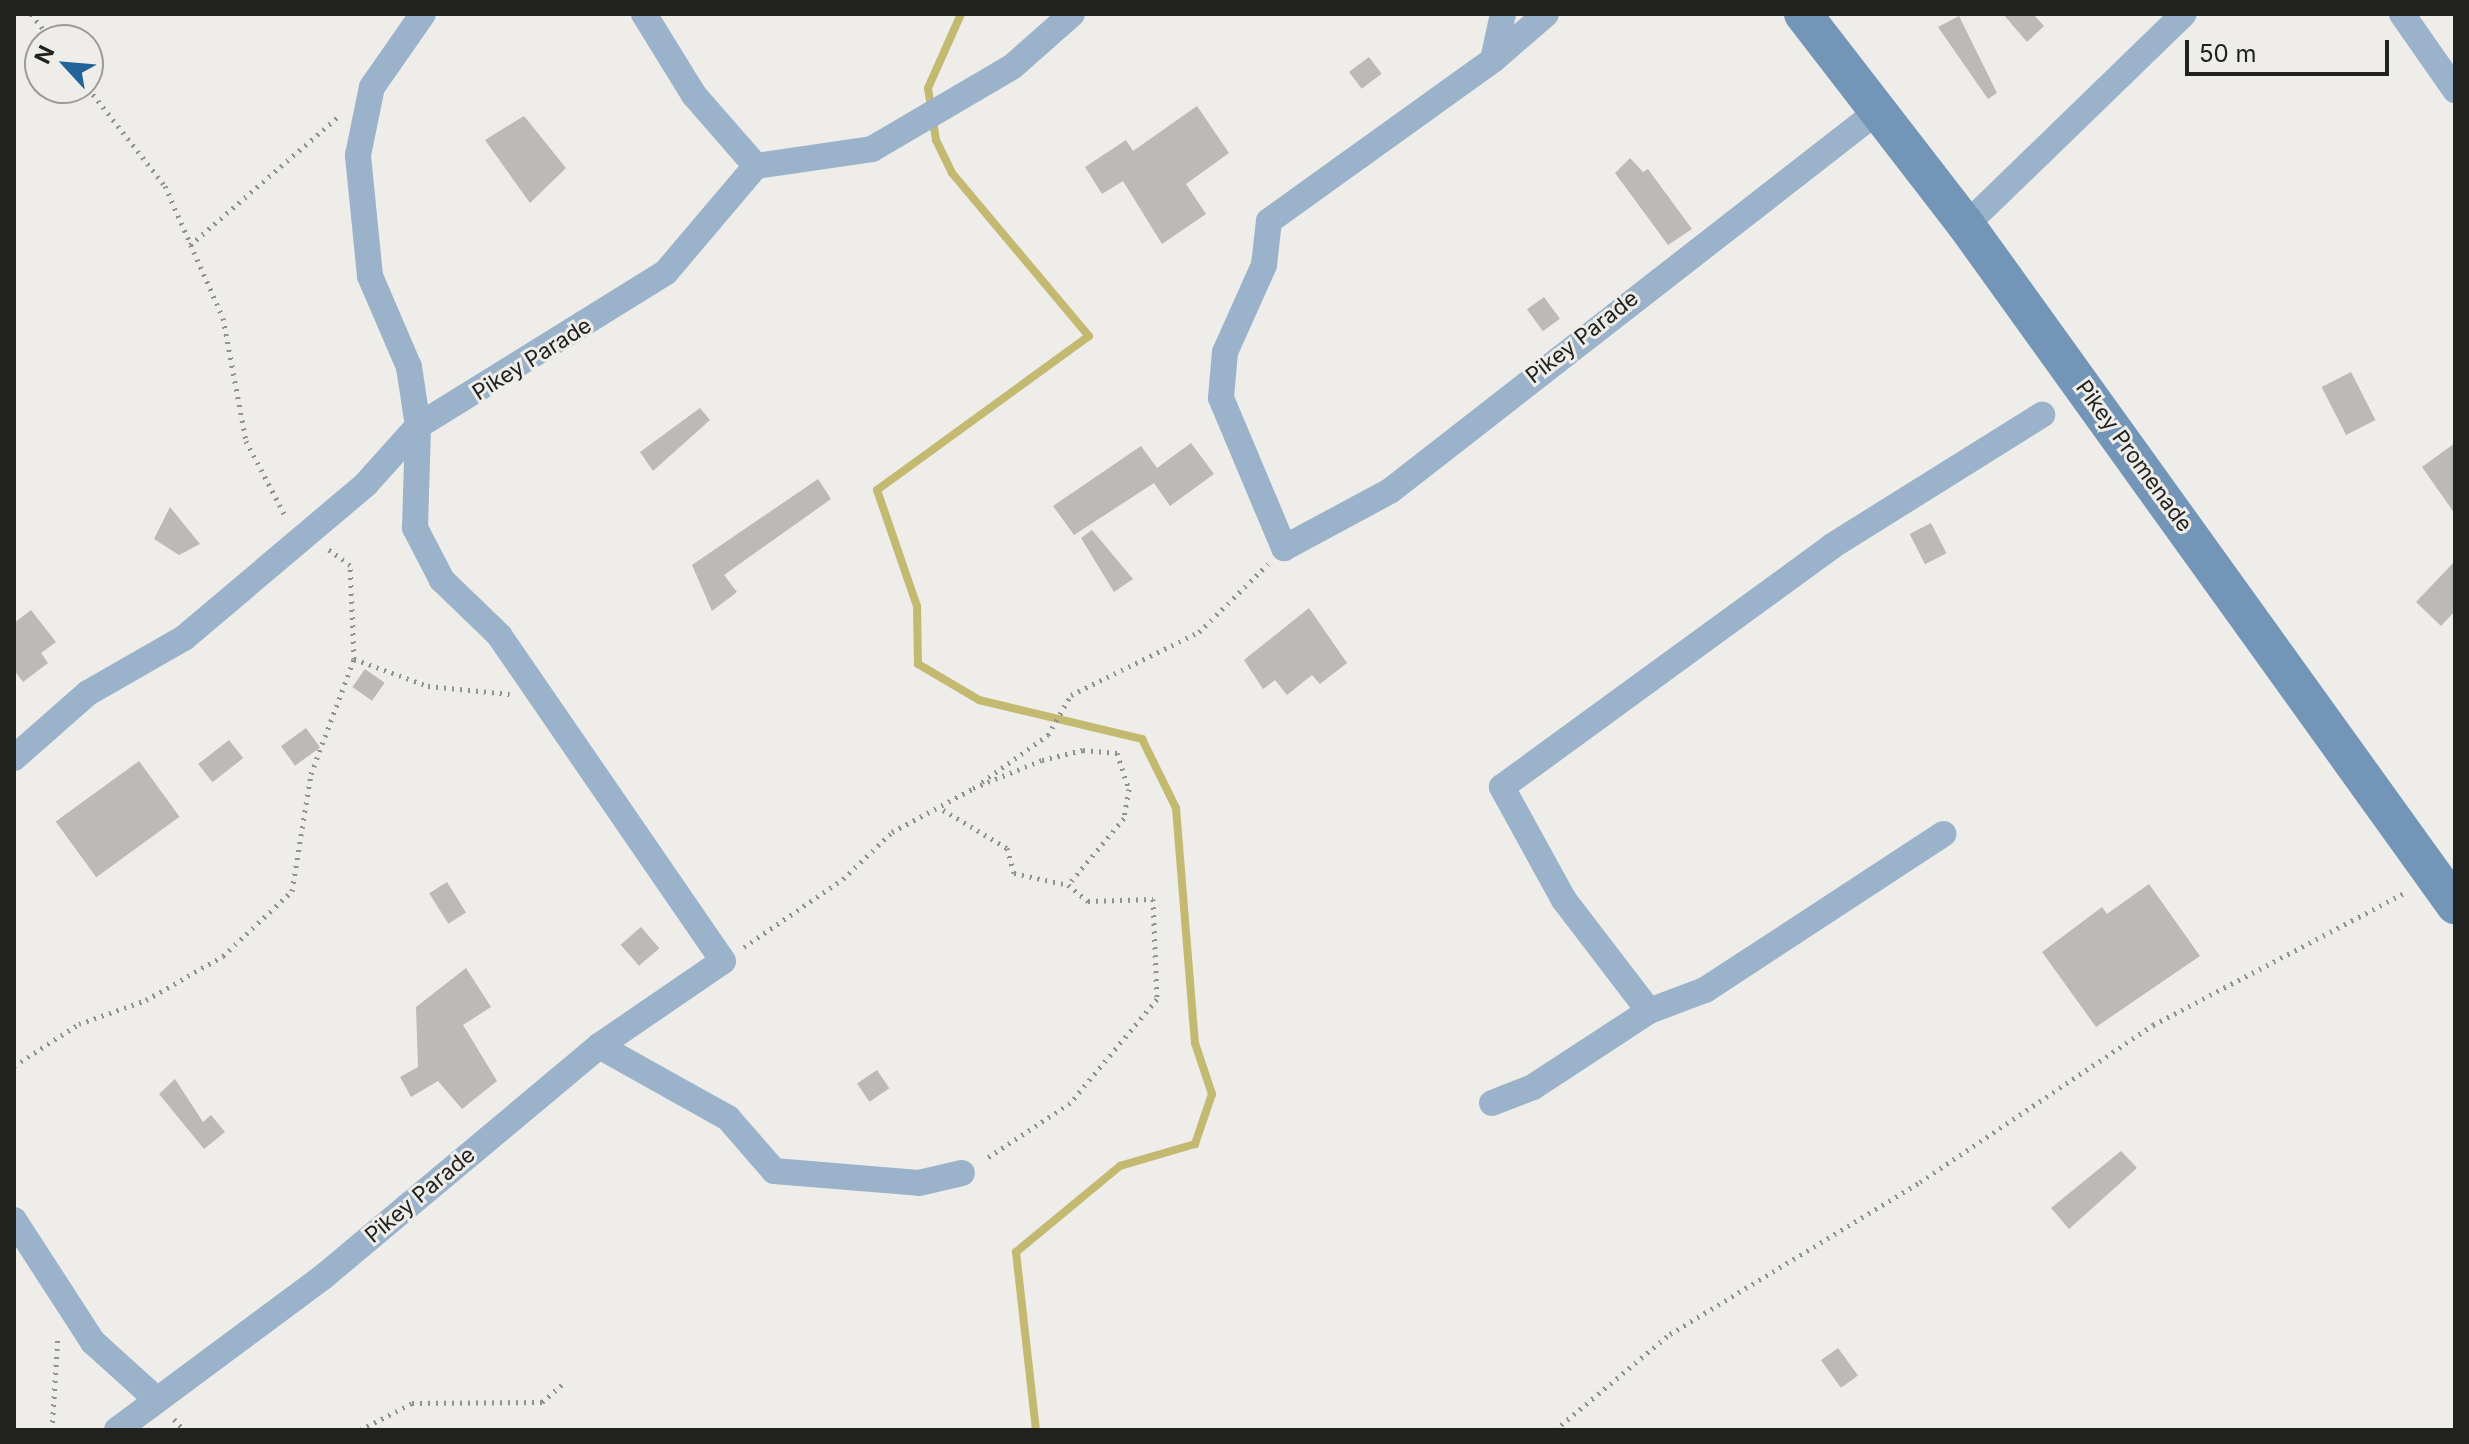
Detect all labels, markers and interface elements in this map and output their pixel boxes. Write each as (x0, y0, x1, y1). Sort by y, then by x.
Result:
north arrow (24, 24, 104, 104)
scale bar (2189, 24, 2393, 74)
text: 50 m (2199, 39, 2257, 68)
text: N (29, 41, 60, 68)
street label: Pikey Parade (1521, 285, 1643, 389)
street label: Pikey Parade (468, 312, 596, 406)
street label: Pikey Promenade (2070, 375, 2198, 537)
street label: Pikey Parade (360, 1141, 480, 1249)

